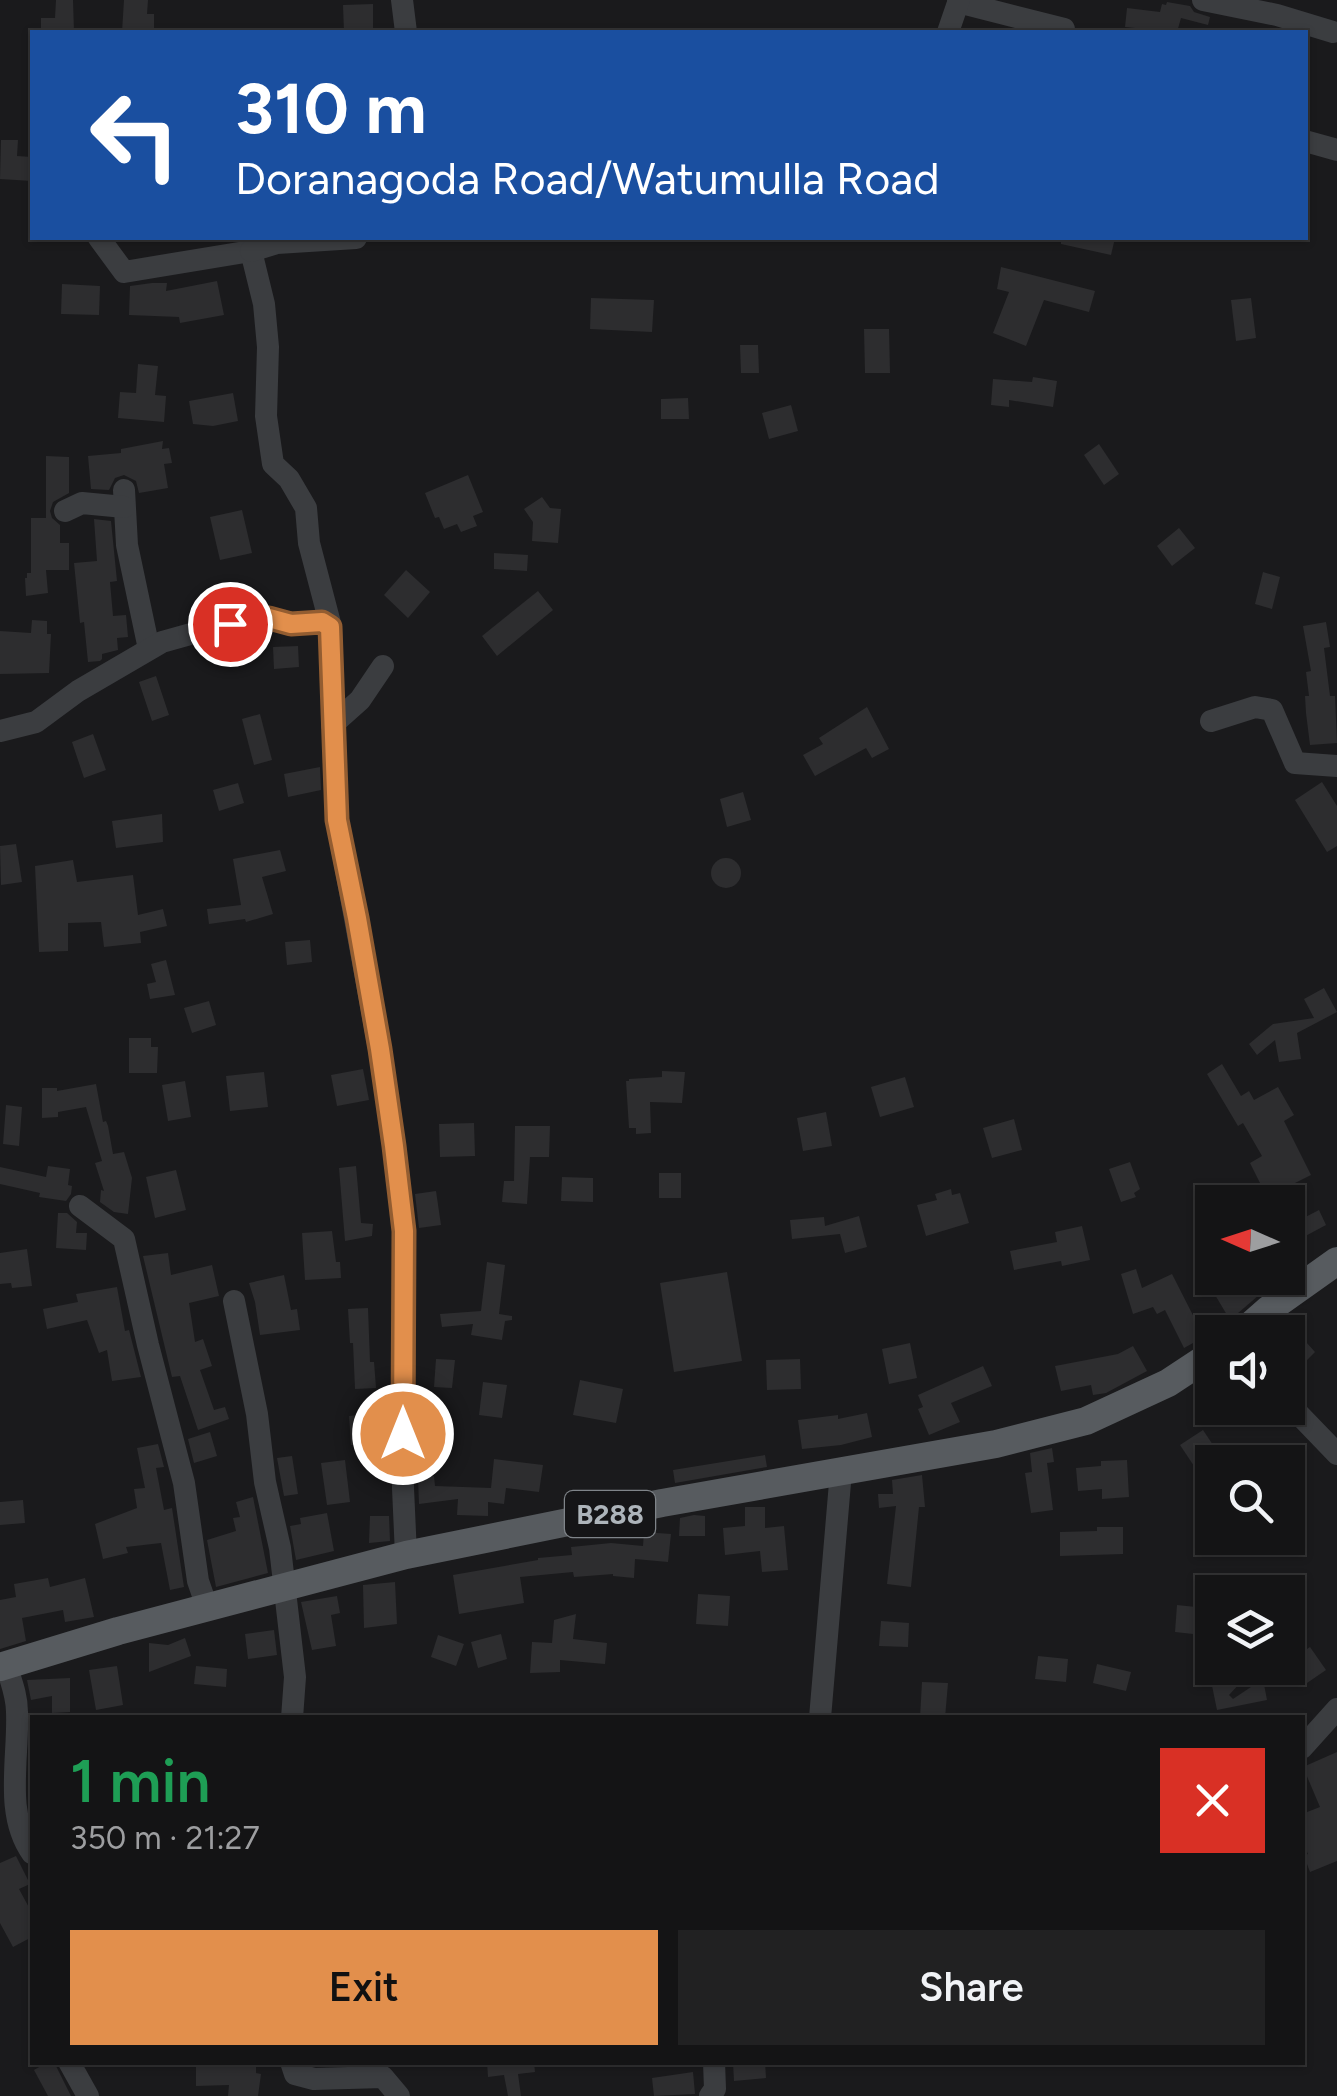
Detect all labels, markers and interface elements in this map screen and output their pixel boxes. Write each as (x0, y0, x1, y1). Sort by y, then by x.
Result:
text: 310 m (235, 66, 427, 151)
icon: left (70, 70, 200, 200)
text: Doranagoda Road/Watumulla Road (235, 151, 940, 205)
pin (188, 582, 273, 667)
icon: arrive (203, 597, 258, 652)
north arrow (1195, 1185, 1305, 1295)
map controls (1195, 1185, 1305, 1685)
button: sound (1195, 1315, 1305, 1425)
position arrow (351, 1382, 455, 1486)
button: search (1195, 1445, 1305, 1555)
road number: B288 (565, 1491, 655, 1537)
button: layers (1195, 1575, 1305, 1685)
text: 1 min (70, 1745, 210, 1817)
button: close (1160, 1748, 1265, 1853)
text: 350 m · 21:27 (70, 1819, 260, 1857)
button: Exit (70, 1930, 658, 2045)
button: Share (678, 1930, 1265, 2045)

